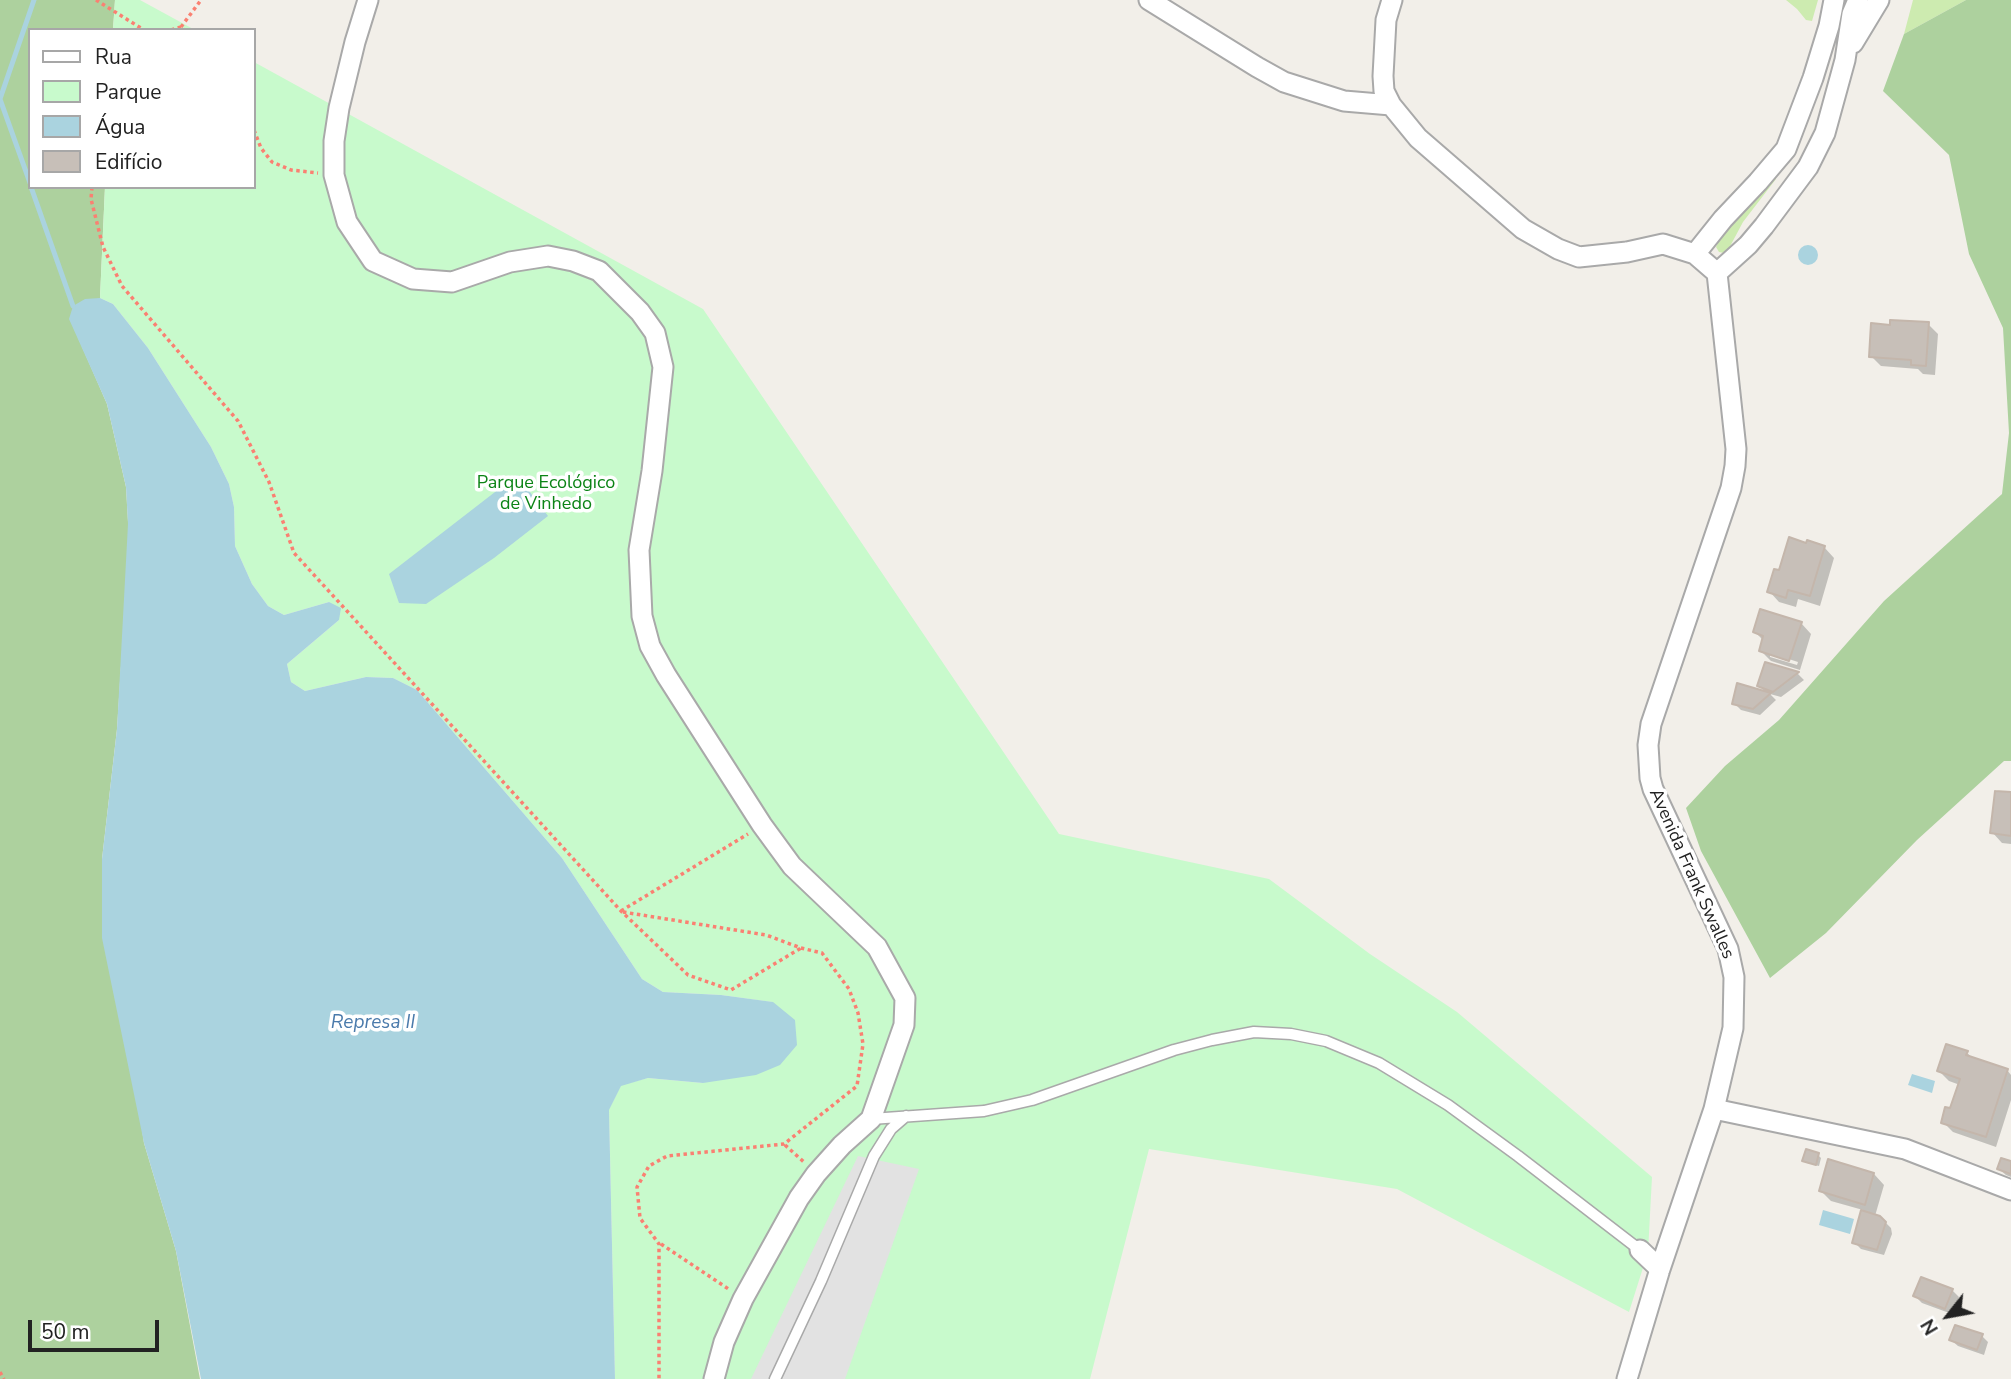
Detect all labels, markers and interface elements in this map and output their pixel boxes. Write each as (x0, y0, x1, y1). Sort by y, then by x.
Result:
legend (28, 28, 256, 189)
text: Rua (95, 43, 132, 71)
text: Parque (95, 78, 162, 106)
text: Água (95, 113, 145, 141)
text: Edifício (95, 148, 162, 176)
park label: Parque Ecológico de Vinhedo (477, 473, 615, 516)
street label: Avenida Frank Swalles (1644, 786, 1738, 962)
water label: Represa II (331, 1012, 415, 1034)
north arrow (1913, 1281, 1983, 1351)
scale bar (32, 1306, 163, 1350)
text: N (1915, 1314, 1945, 1340)
text: 50 m (41, 1318, 90, 1346)

